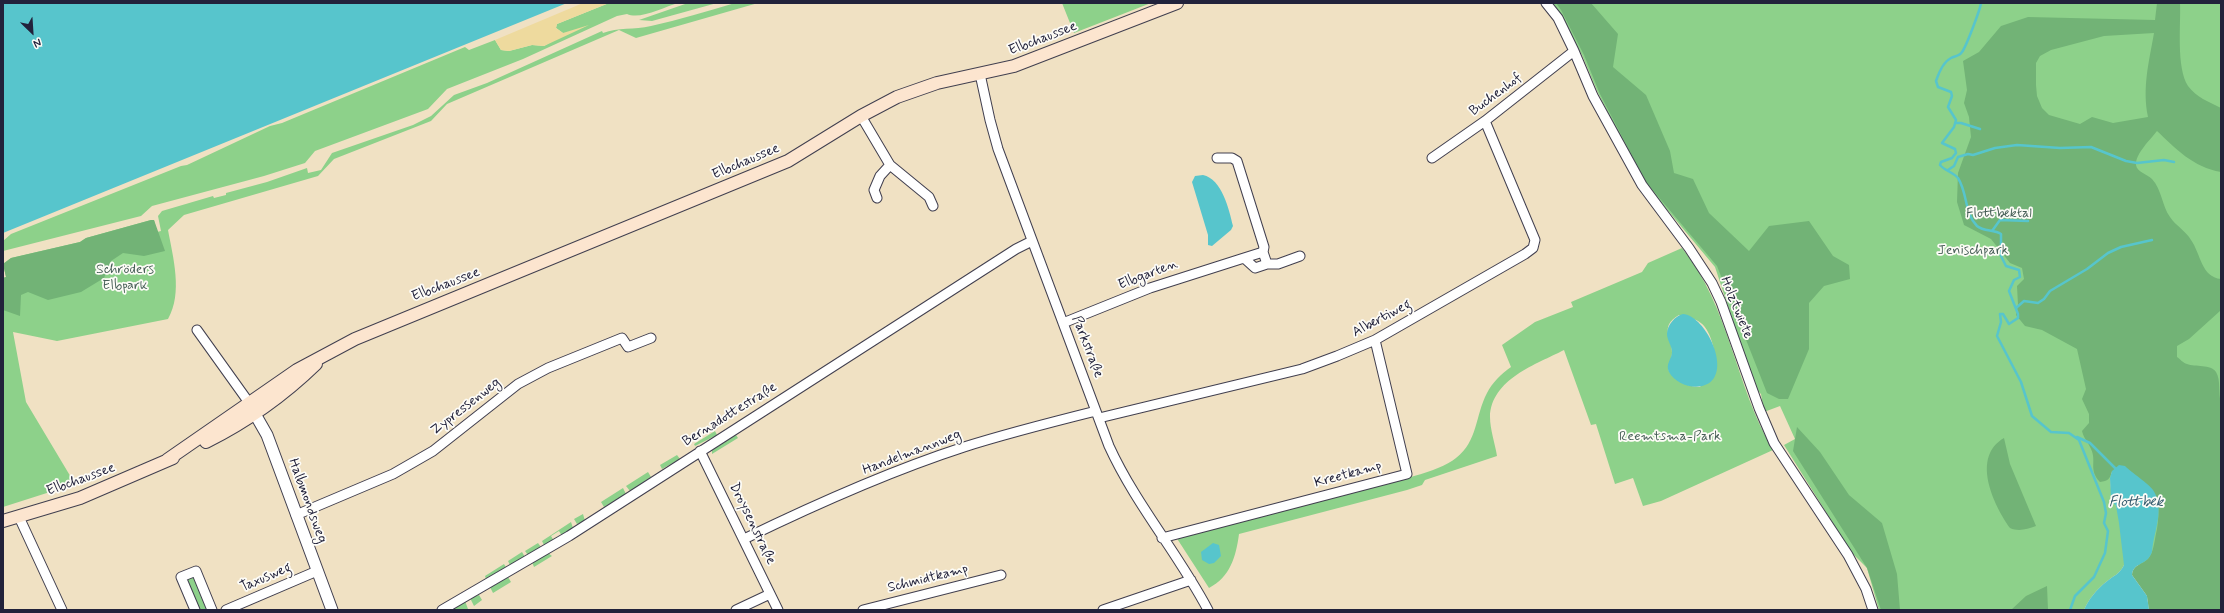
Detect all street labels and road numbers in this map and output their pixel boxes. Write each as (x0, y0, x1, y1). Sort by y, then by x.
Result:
street label: Elbchaussee (1007, 18, 1079, 60)
street label: Buchenhof (1467, 70, 1525, 120)
street label: Elbchaussee (710, 140, 782, 184)
street label: Elbgarten (1116, 256, 1180, 294)
street label: Elbchaussee (410, 264, 482, 306)
street label: Holztwiete (1716, 275, 1756, 341)
street label: Albertiweg (1350, 297, 1414, 341)
street label: Parkstraße (1067, 314, 1107, 380)
street label: Zypressenweg (428, 375, 504, 439)
street label: Bernadottestraße (680, 379, 780, 451)
street label: Handelmannweg (861, 427, 963, 479)
street label: Halbmondsweg (284, 456, 330, 546)
street label: Kreetkamp (1313, 458, 1383, 492)
street label: Elbchaussee (44, 460, 118, 500)
street label: Droysenstraße (725, 480, 779, 568)
street label: Taxusweg (238, 560, 294, 596)
street label: Schmidtkamp (886, 561, 970, 597)

